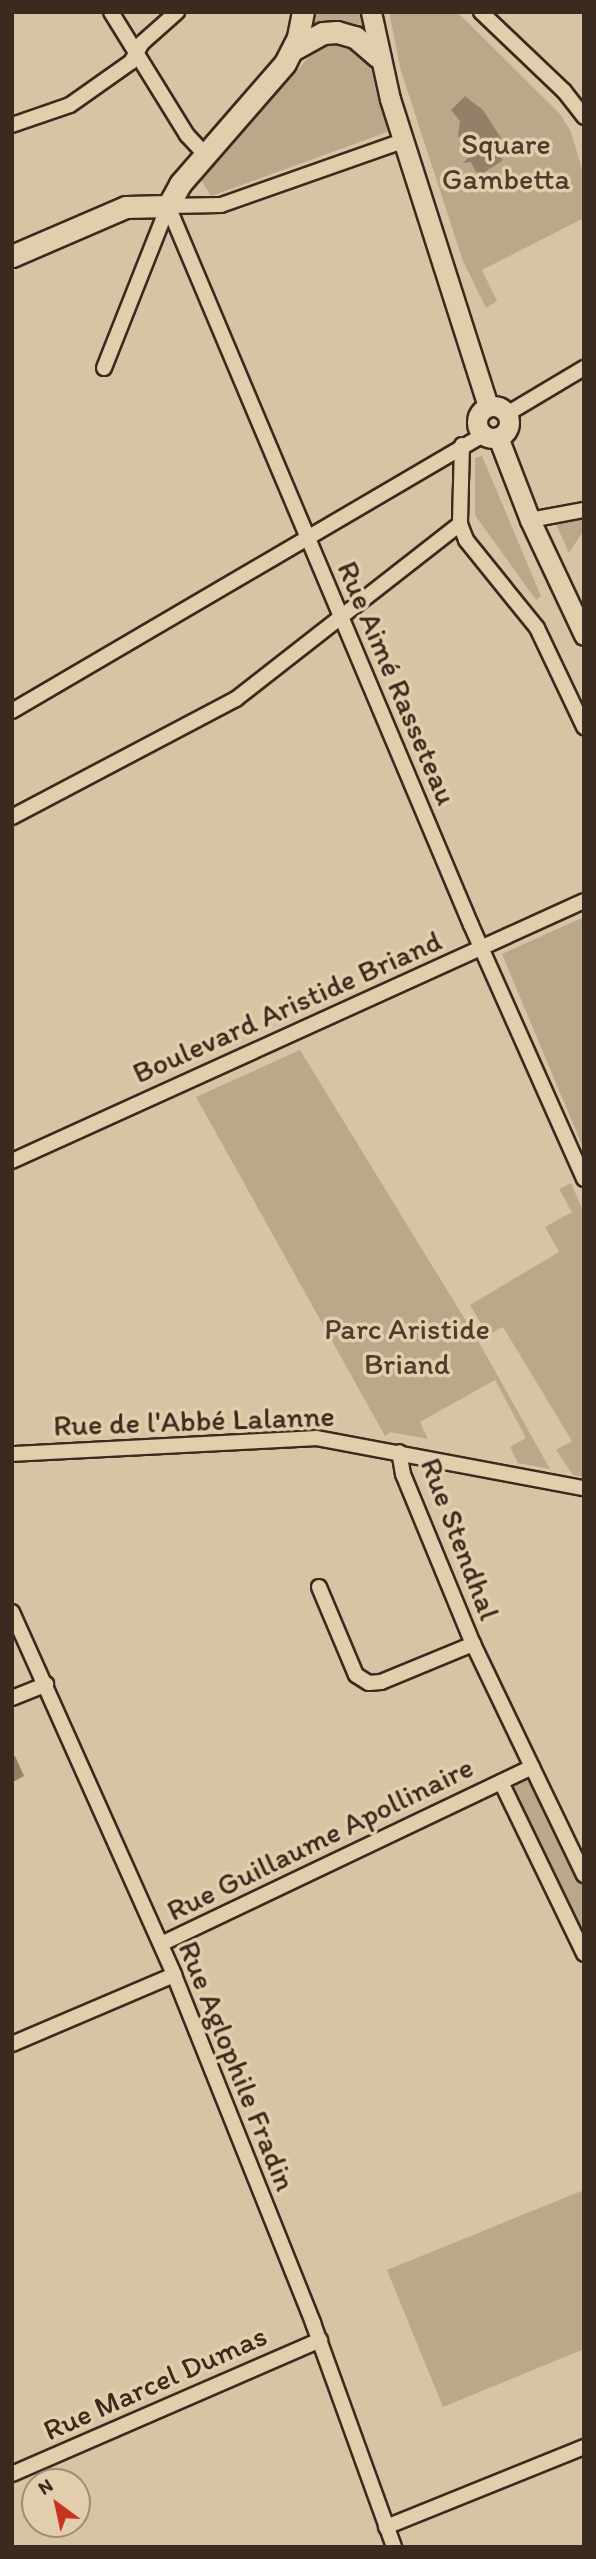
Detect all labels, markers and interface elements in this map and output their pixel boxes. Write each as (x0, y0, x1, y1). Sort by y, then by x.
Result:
park label: Square Gambetta (442, 126, 570, 196)
street label: Rue Aimé Rasseteau (329, 556, 465, 810)
street label: Boulevard Aristide Briand (127, 923, 447, 1091)
park label: Parc Aristide Briand (324, 1311, 490, 1382)
street label: Rue de l'Abbé Lalanne (53, 1398, 335, 1444)
street label: Rue Stendhal (413, 1453, 507, 1625)
street label: Rue Guillaume Apollinaire (161, 1749, 479, 1929)
street label: Rue Aglophile Fradin (170, 1936, 304, 2196)
street label: Rue Marcel Dumas (38, 2318, 272, 2448)
north arrow (21, 2468, 91, 2538)
text: N (34, 2474, 57, 2500)

